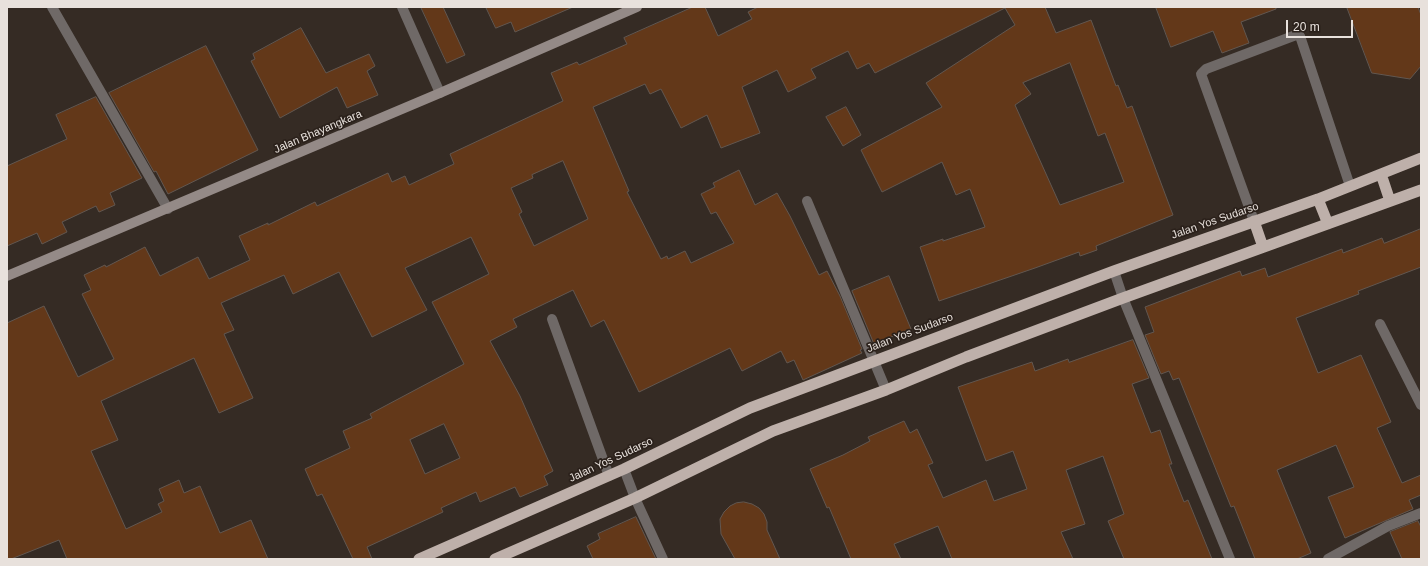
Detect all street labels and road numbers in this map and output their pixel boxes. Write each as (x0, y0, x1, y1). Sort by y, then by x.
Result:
street label: Jalan Bhayangkara (272, 108, 364, 156)
street label: Jalan Yos Sudarso (1170, 200, 1260, 242)
street label: Jalan Yos Sudarso (865, 310, 955, 356)
street label: Jalan Yos Sudarso (567, 435, 655, 485)

